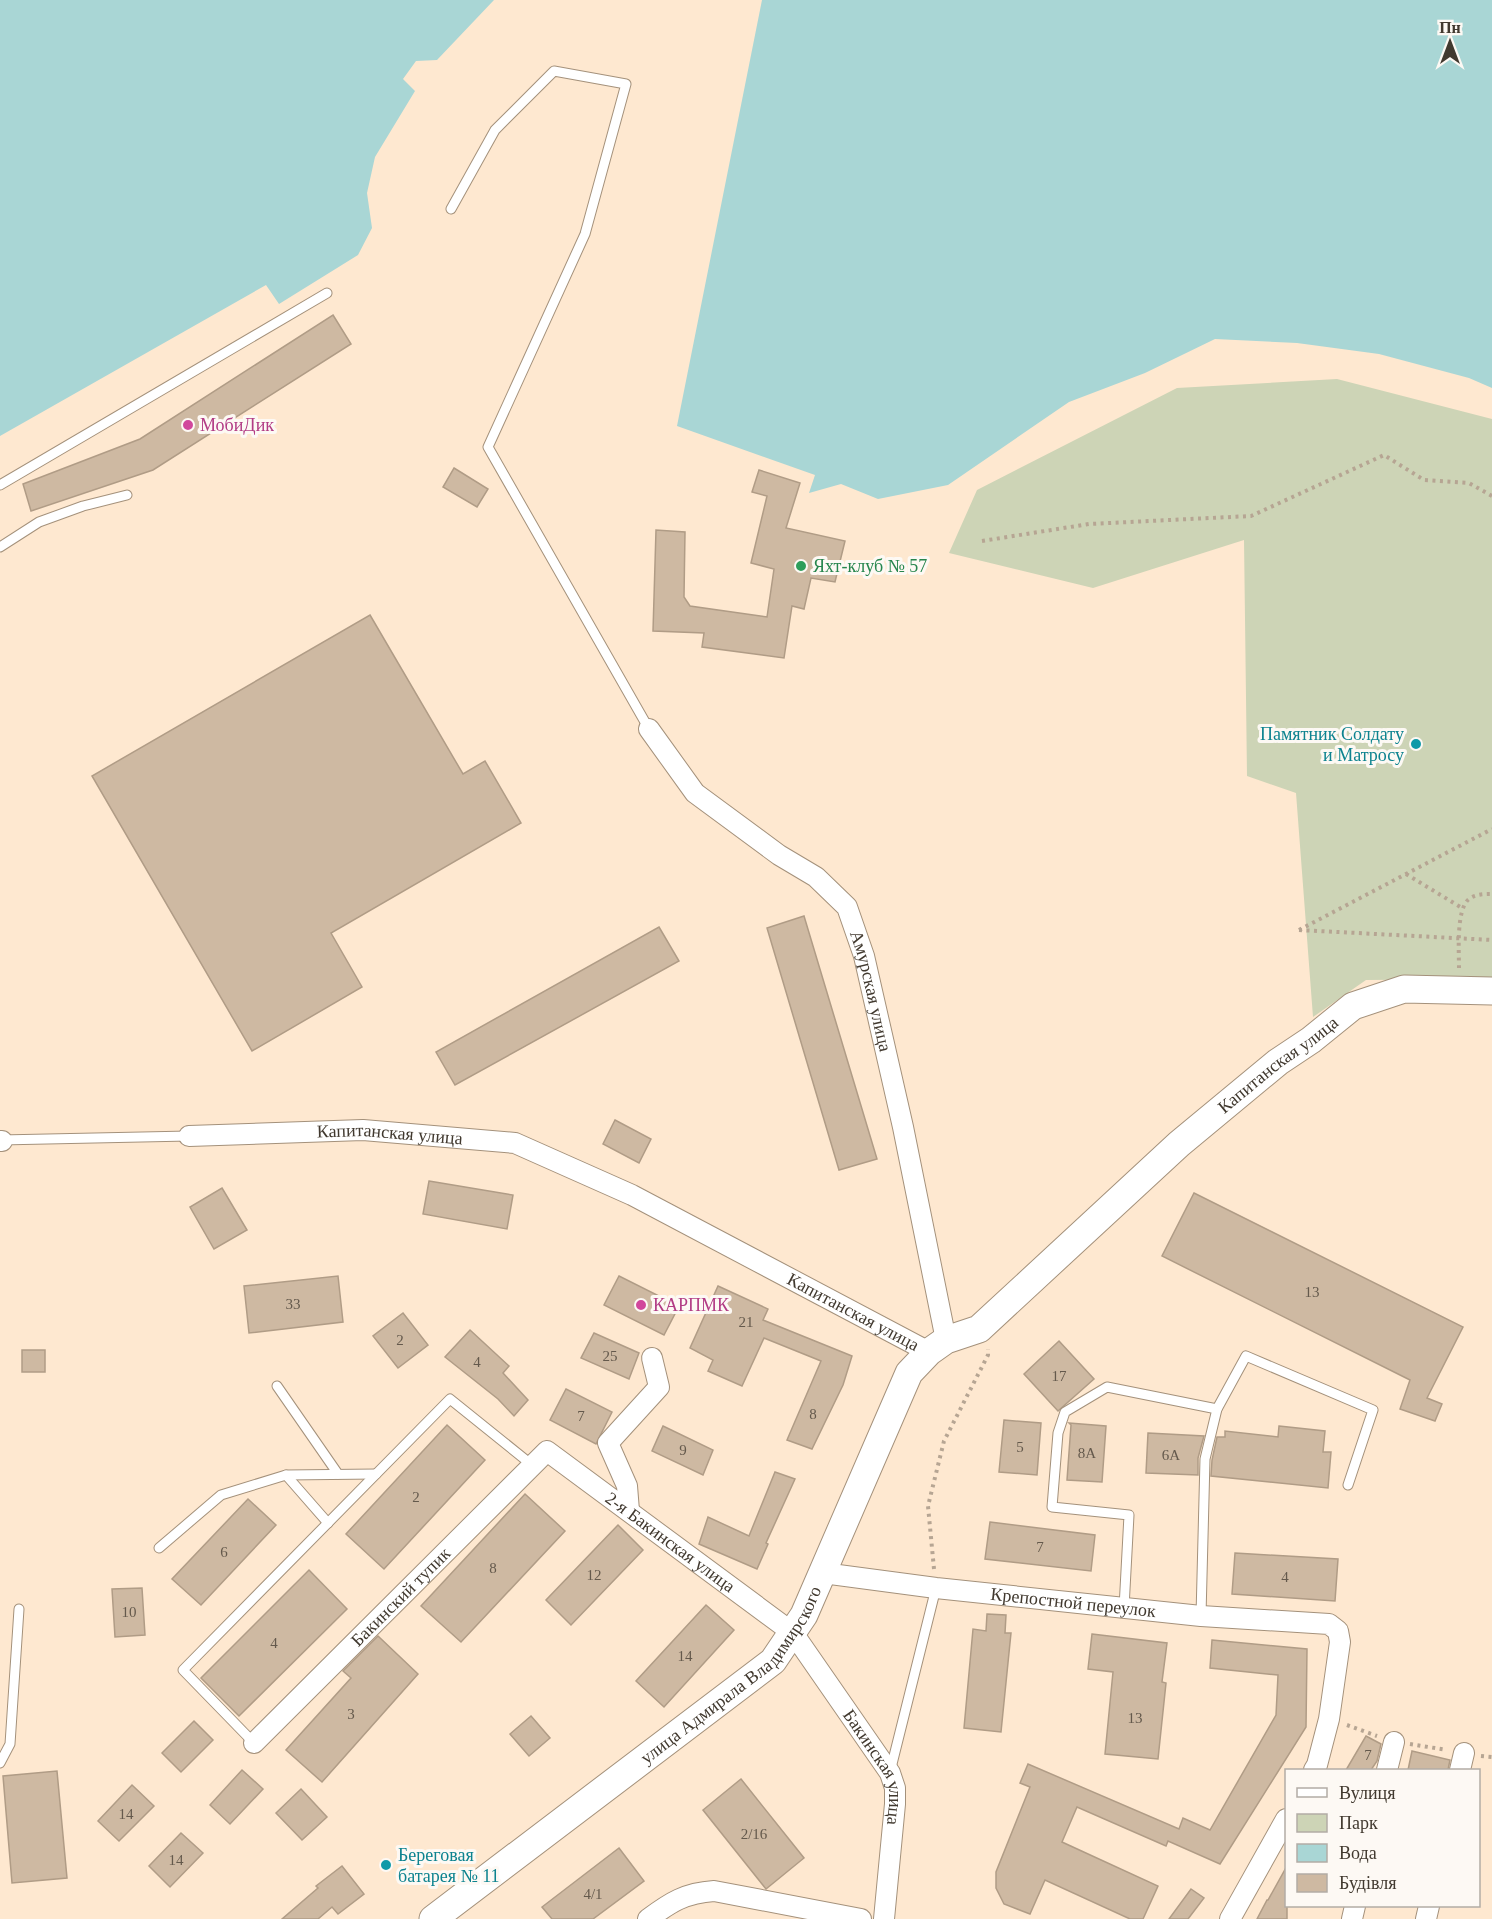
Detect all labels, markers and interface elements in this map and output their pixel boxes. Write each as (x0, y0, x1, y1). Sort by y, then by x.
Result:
north arrow (1420, 12, 1480, 72)
text: Пн (1439, 19, 1461, 36)
place label: МобиДик (200, 415, 274, 435)
marker: МобиДик (181, 418, 195, 432)
place label: Яхт-клуб № 57 (813, 556, 927, 576)
marker: Яхт-клуб № 57 (794, 559, 808, 573)
place label: Памятник Солдату и Матросу (1260, 724, 1404, 765)
marker: Памятник Солдату и Матросу (1409, 737, 1423, 751)
street label: Амурская улица (846, 928, 895, 1054)
street label: Капитанская улица (1214, 1012, 1342, 1117)
street label: Капитанская улица (316, 1120, 464, 1148)
street label: Капитанская улица (784, 1269, 923, 1355)
house number: 13 (1305, 1284, 1320, 1300)
place label: КАРПМК (653, 1295, 730, 1315)
house number: 33 (286, 1296, 301, 1312)
marker: КАРПМК (634, 1298, 648, 1312)
house number: 21 (739, 1314, 754, 1330)
house number: 2 (396, 1332, 404, 1348)
house number: 25 (603, 1348, 618, 1364)
house number: 4 (473, 1354, 481, 1370)
house number: 17 (1052, 1368, 1067, 1384)
house number: 8 (809, 1406, 817, 1422)
house number: 7 (577, 1408, 585, 1424)
house number: 5 (1016, 1439, 1024, 1455)
house number: 9 (679, 1442, 687, 1458)
house number: 8А (1078, 1445, 1096, 1461)
house number: 6А (1162, 1447, 1180, 1463)
street label: 2-я Бакинская улица (602, 1488, 739, 1597)
house number: 2 (412, 1489, 420, 1505)
house number: 7 (1036, 1539, 1044, 1555)
street label: Бакинский тупик (347, 1543, 454, 1650)
house number: 6 (220, 1544, 228, 1560)
house number: 8 (489, 1560, 497, 1576)
house number: 12 (587, 1567, 602, 1583)
house number: 4 (1281, 1569, 1289, 1585)
street label: улица Адмирала Владимирского (637, 1583, 825, 1768)
street label: Крепостной переулок (990, 1584, 1157, 1621)
house number: 10 (122, 1604, 137, 1620)
house number: 4 (270, 1635, 278, 1651)
house number: 14 (678, 1648, 693, 1664)
house number: 3 (347, 1706, 355, 1722)
street label: Бакинская улица (839, 1706, 905, 1826)
house number: 13 (1128, 1710, 1143, 1726)
house number: 7 (1364, 1747, 1372, 1763)
legend (1285, 1769, 1480, 1907)
text: Вулиця (1339, 1783, 1396, 1803)
house number: 14 (119, 1806, 134, 1822)
text: Парк (1339, 1813, 1378, 1833)
house number: 2/16 (741, 1826, 768, 1842)
text: Вода (1339, 1843, 1377, 1863)
place label: Береговая батарея № 11 (398, 1845, 500, 1886)
house number: 14 (169, 1852, 184, 1868)
marker: Береговая батарея № 11 (379, 1858, 393, 1872)
text: Будівля (1339, 1873, 1396, 1893)
house number: 4/1 (583, 1886, 603, 1902)

